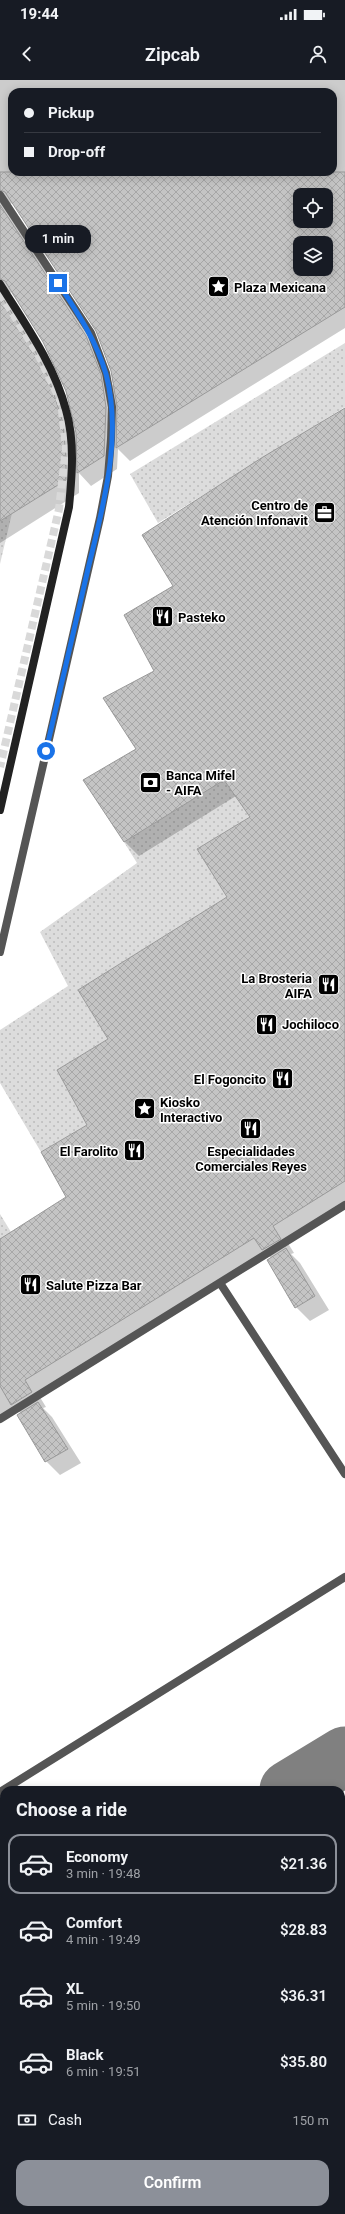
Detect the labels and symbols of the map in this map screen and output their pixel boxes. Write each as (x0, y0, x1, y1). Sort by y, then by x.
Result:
callout: 1 min (25, 225, 91, 253)
route end (49, 274, 67, 292)
place icon: Plaza Mexicana (205, 274, 231, 300)
place label: Plaza Mexicana (234, 280, 326, 295)
place label: Centro de Atención Infonavit (201, 498, 309, 528)
office icon: Centro de Atención Infonavit (311, 499, 337, 525)
restaurant icon: Pasteko (150, 604, 176, 630)
place label: Pasteko (178, 610, 226, 625)
route start (37, 742, 55, 760)
place label: Banca Mifel - AIFA (166, 768, 235, 798)
bank icon: Banca Mifel - AIFA (137, 769, 163, 795)
place label: La Brosteria AIFA (241, 971, 312, 1001)
restaurant icon: La Brosteria AIFA (315, 972, 341, 998)
restaurant icon: Jochiloco (254, 1011, 280, 1037)
place label: Jochiloco (282, 1017, 339, 1032)
restaurant icon: El Fogoncito (269, 1066, 295, 1092)
place label: El Fogoncito (194, 1072, 266, 1087)
place label: Kiosko Interactivo (160, 1095, 222, 1125)
place icon: Kiosko Interactivo (132, 1096, 158, 1122)
restaurant icon: Especialidades Comerciales Reyes (238, 1116, 264, 1142)
restaurant icon: El Farolito (121, 1138, 147, 1164)
place label: El Farolito (60, 1144, 118, 1159)
place label: Especialidades Comerciales Reyes (195, 1144, 307, 1174)
restaurant icon: Salute Pizza Bar (17, 1272, 43, 1298)
place label: Salute Pizza Bar (46, 1278, 142, 1293)

